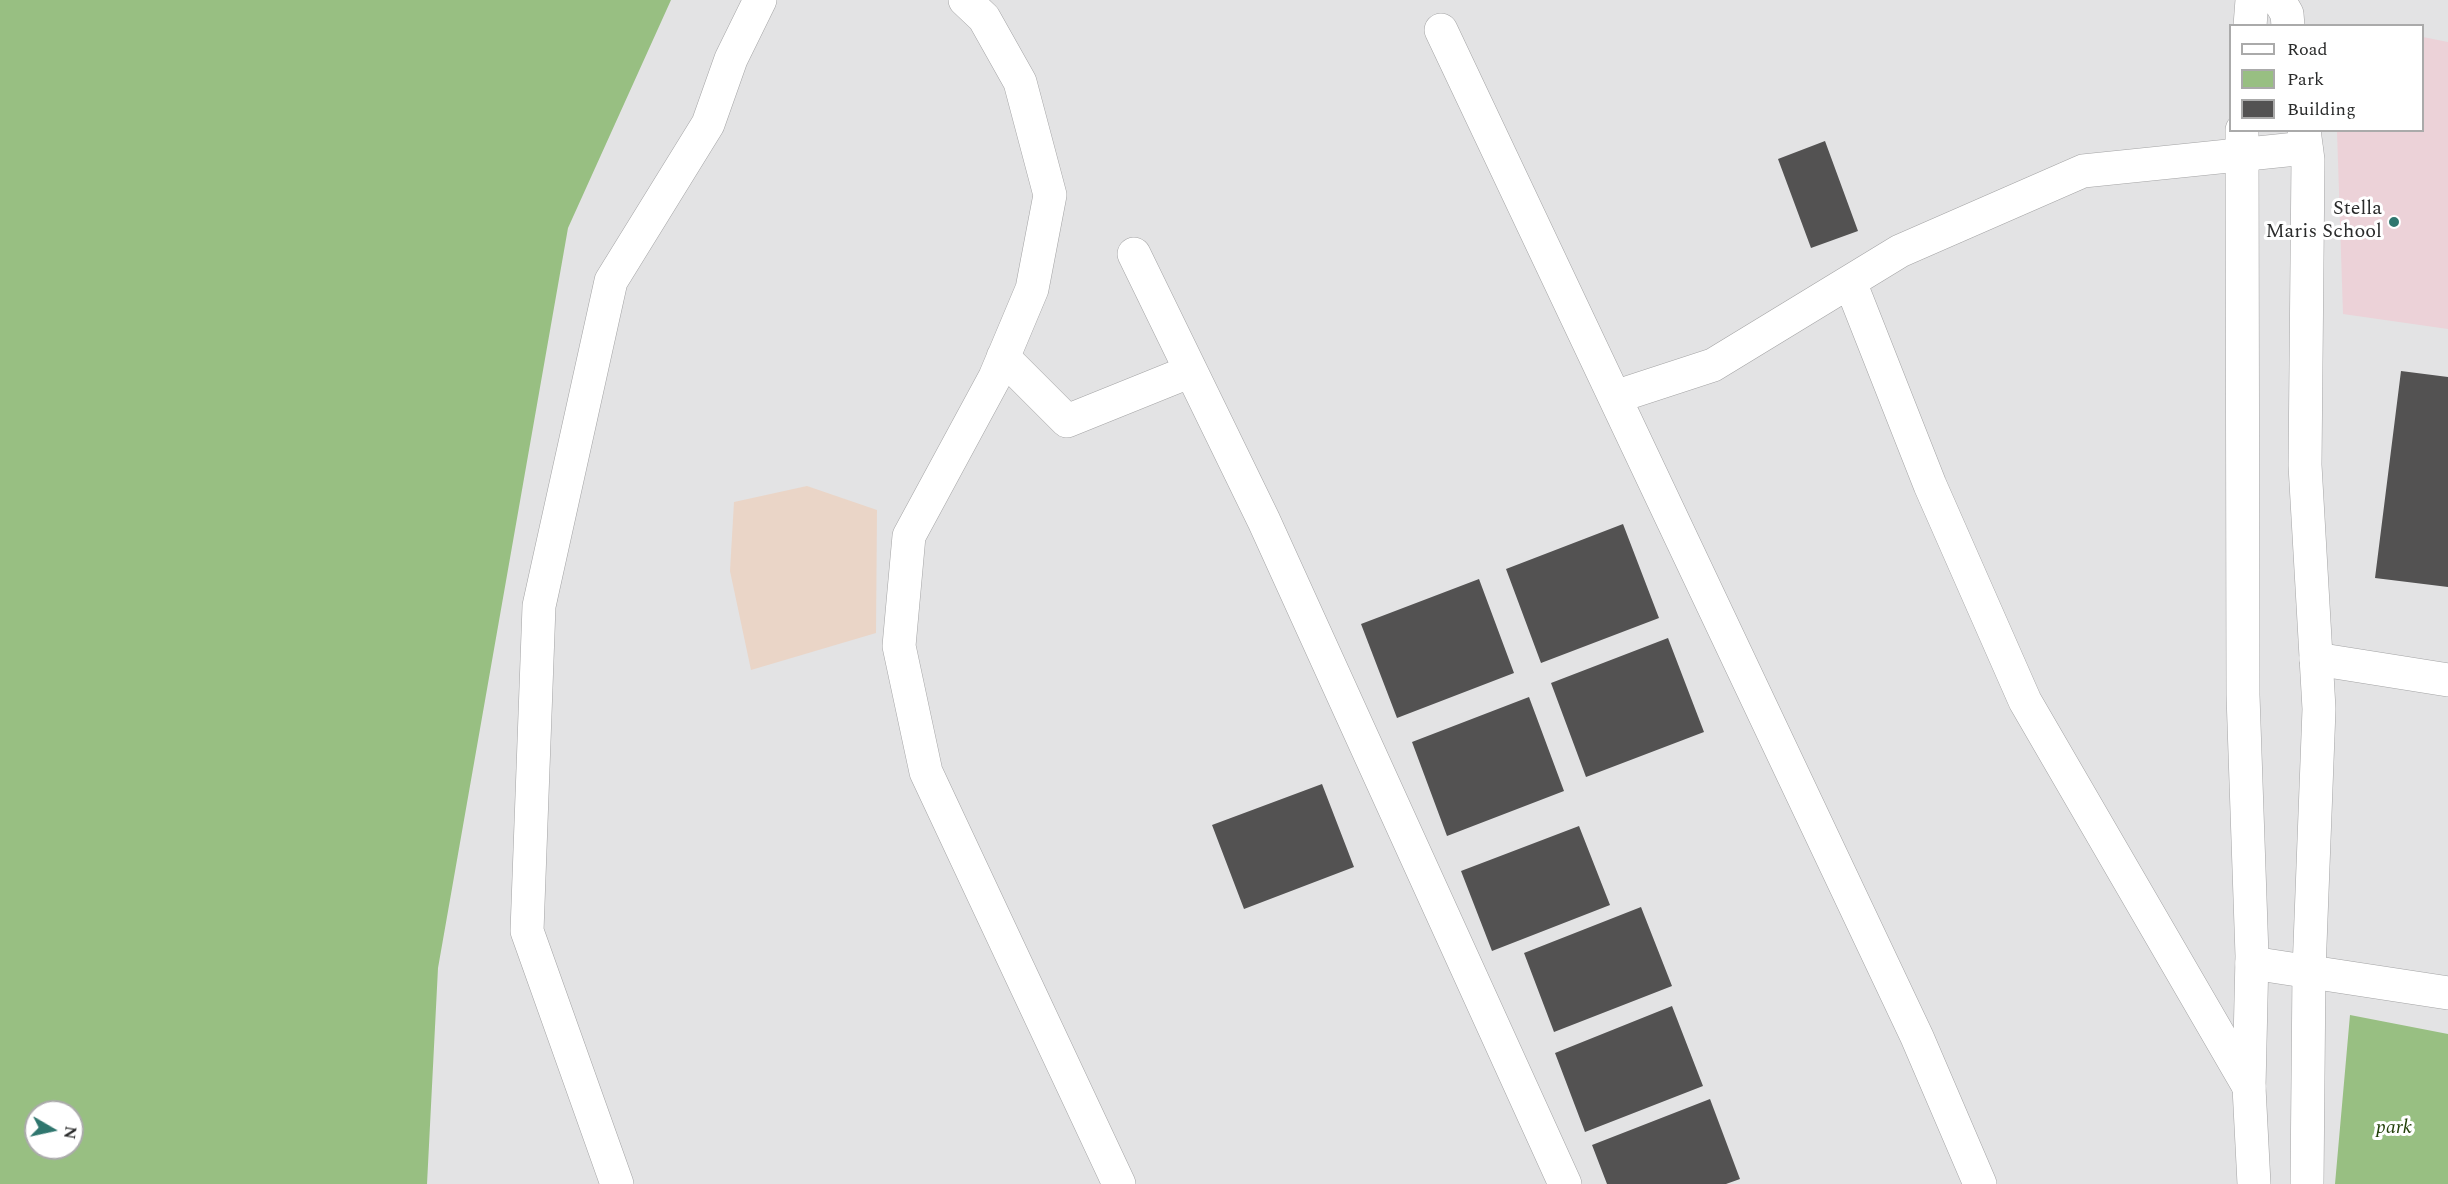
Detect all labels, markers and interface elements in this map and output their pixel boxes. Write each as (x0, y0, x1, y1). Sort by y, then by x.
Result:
legend (2229, 24, 2424, 132)
text: Road (2287, 36, 2328, 63)
text: Park (2287, 66, 2324, 93)
text: Building (2287, 96, 2356, 123)
place label: Stella Maris School (2265, 198, 2382, 245)
marker: Stella Maris School (2387, 215, 2401, 229)
north arrow (24, 1100, 84, 1160)
park label: park (2376, 1117, 2412, 1141)
text: N (57, 1124, 83, 1141)

